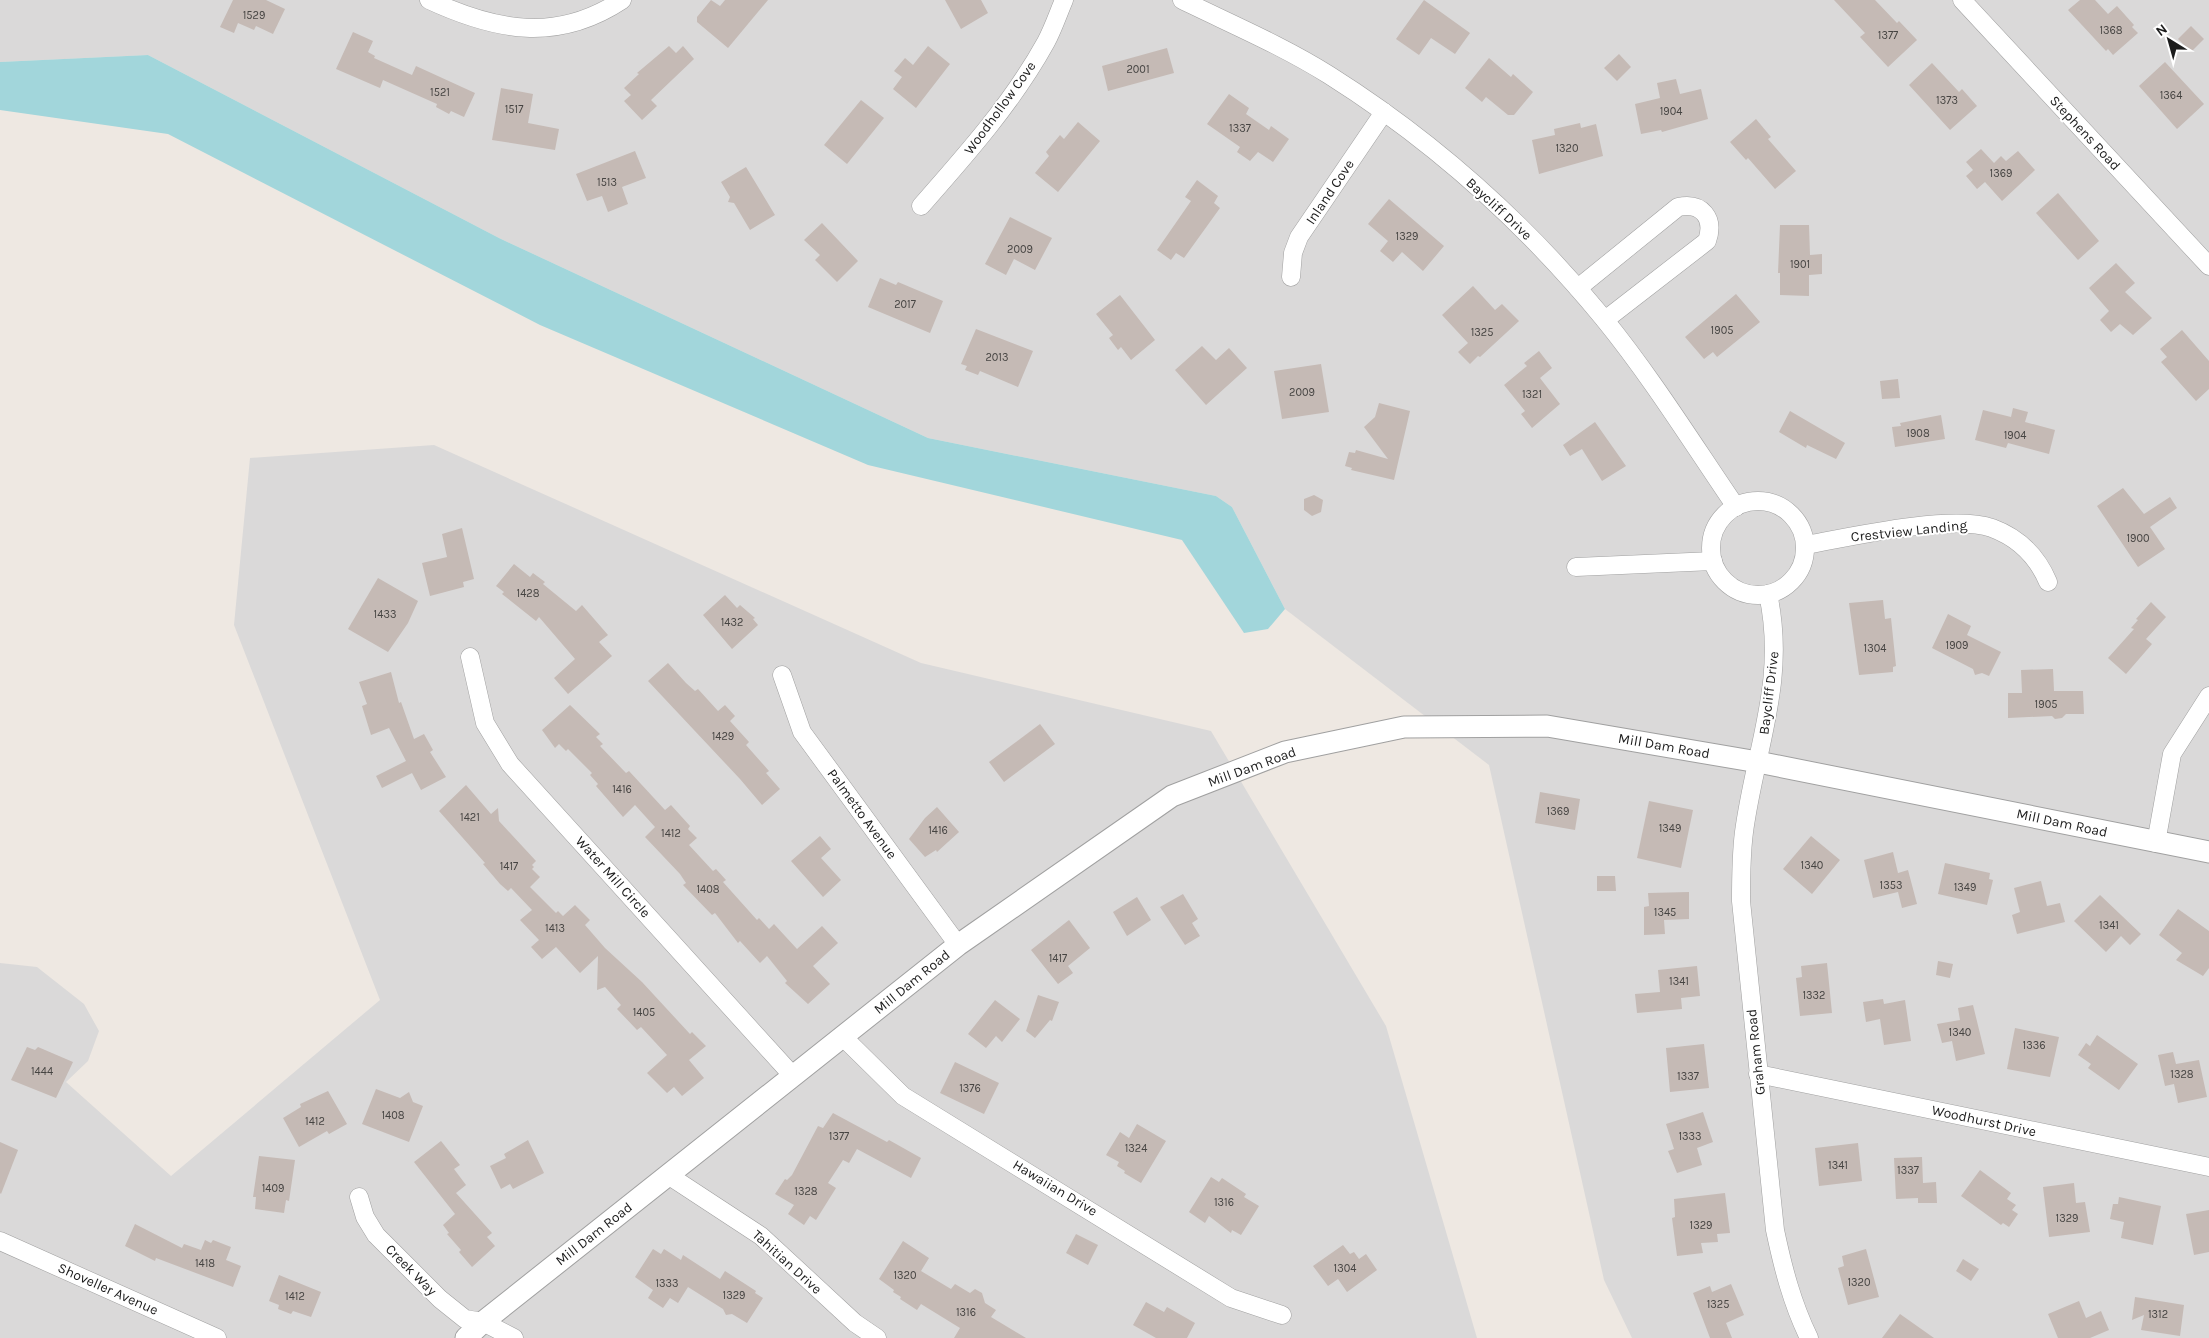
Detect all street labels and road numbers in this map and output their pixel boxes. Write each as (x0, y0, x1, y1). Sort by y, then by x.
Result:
street label: Woodhollow Cove (960, 58, 1040, 158)
street label: Stephens Road (2046, 92, 2124, 174)
street label: Inland Cove (1302, 156, 1358, 228)
street label: Baycliff Drive (1463, 174, 1535, 244)
street label: Crestview Landing (1850, 516, 1968, 546)
street label: Baycliff Drive (1755, 650, 1783, 736)
street label: Mill Dam Road (1617, 730, 1711, 762)
street label: Mill Dam Road (1205, 743, 1299, 791)
street label: Palmetto Avenue (824, 766, 900, 862)
street label: Mill Dam Road (2015, 805, 2109, 841)
street label: Water Mill Circle (572, 833, 654, 921)
street label: Mill Dam Road (871, 946, 953, 1018)
street label: Graham Road (1743, 1008, 1769, 1096)
street label: Woodhurst Drive (1930, 1102, 2038, 1140)
street label: Hawaiian Drive (1010, 1156, 1100, 1220)
street label: Mill Dam Road (552, 1199, 636, 1269)
street label: Tahitian Drive (749, 1226, 825, 1298)
street label: Creek Way (382, 1241, 441, 1300)
street label: Shoveller Avenue (55, 1259, 161, 1319)

